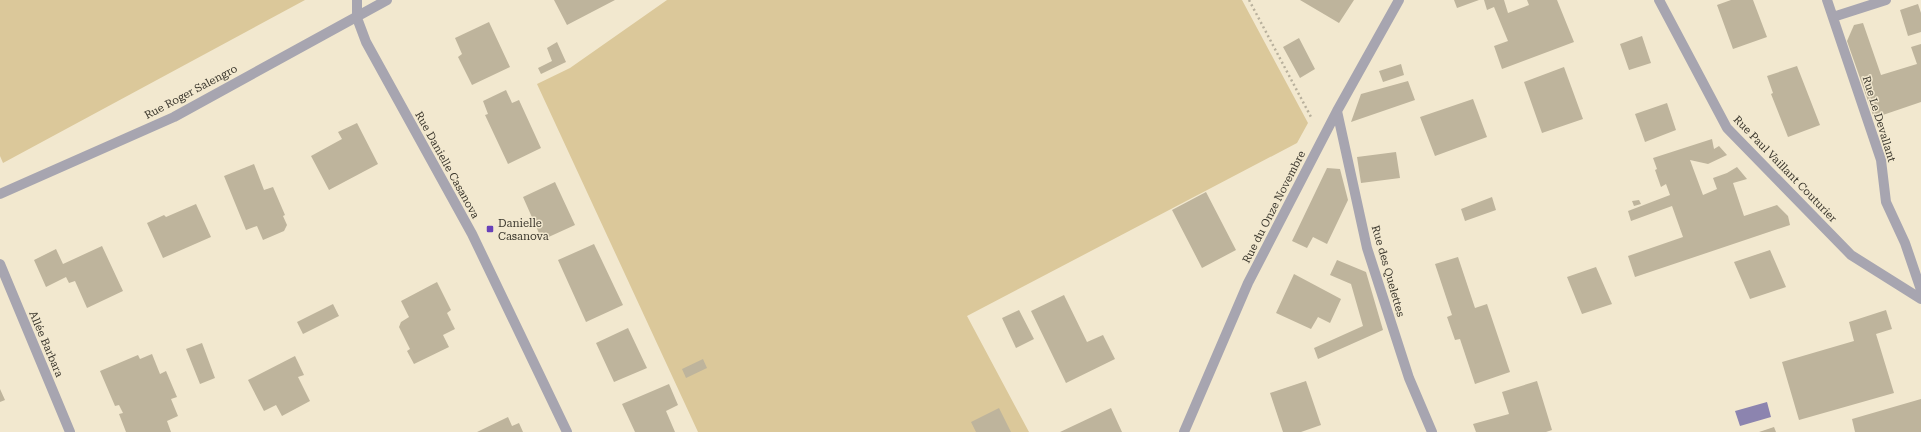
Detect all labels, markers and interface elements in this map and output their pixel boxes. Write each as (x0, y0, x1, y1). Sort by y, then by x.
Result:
street label: Rue Roger Salengro (142, 62, 240, 122)
street label: Rue Le Devallant (1860, 74, 1898, 164)
street label: Rue Danielle Casanova (412, 109, 482, 221)
street label: Rue Paul Vaillant Couturier (1731, 113, 1840, 225)
street label: Rue du Onze Novembre (1240, 149, 1308, 265)
place label: Danielle Casanova (498, 217, 549, 243)
marker: Danielle Casanova (485, 224, 495, 234)
street label: Rue des Quelettes (1369, 224, 1407, 318)
street label: Allée Barbara (26, 309, 66, 379)

